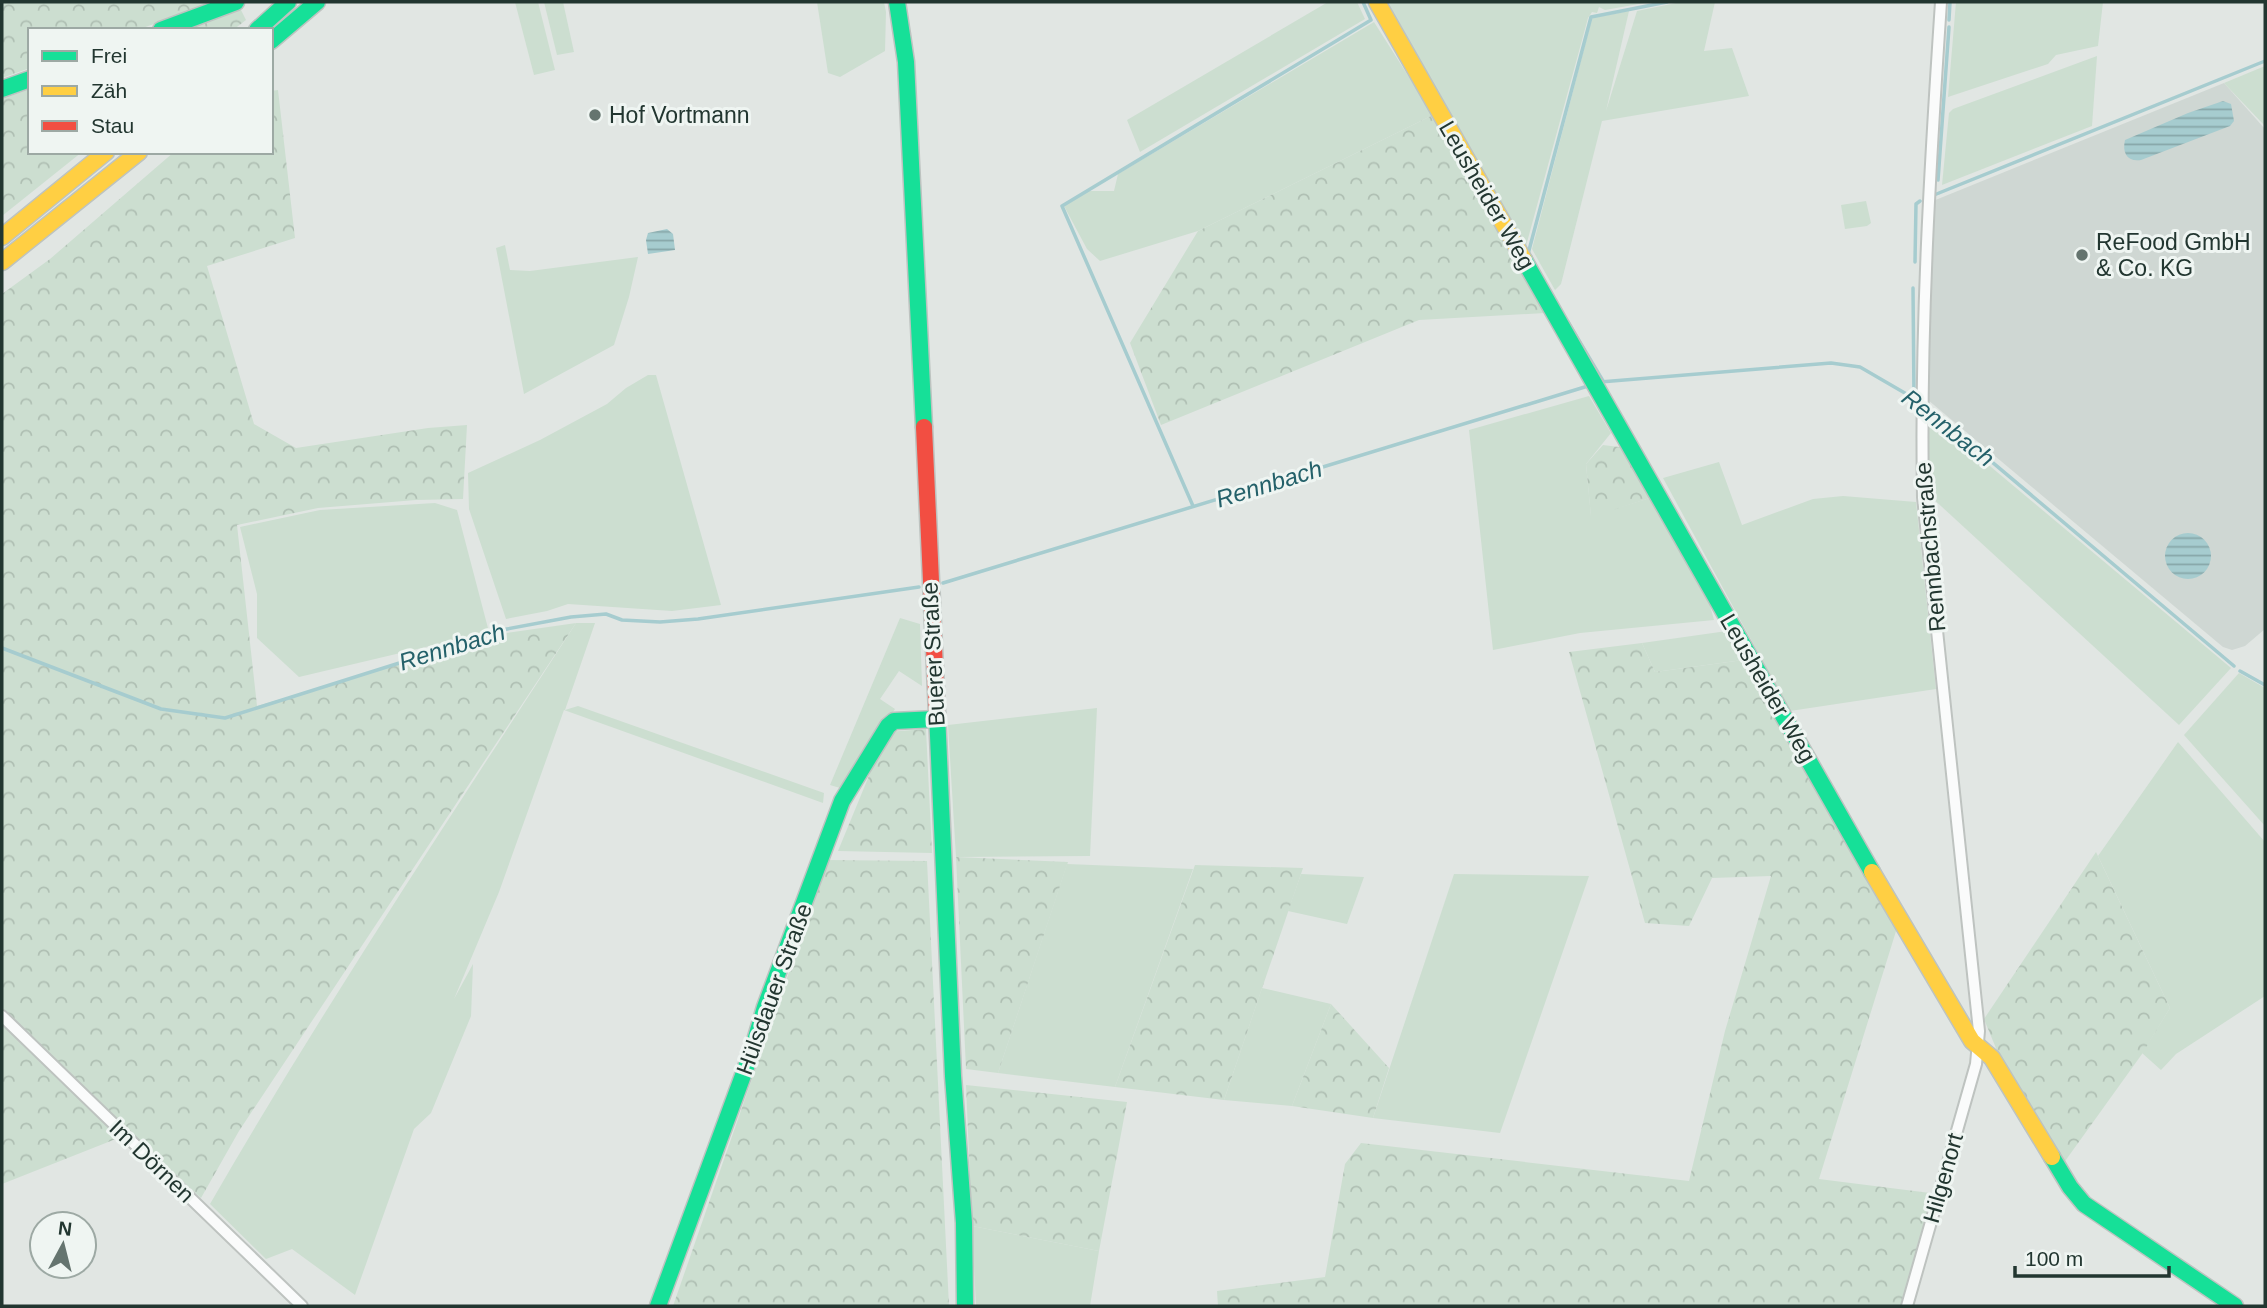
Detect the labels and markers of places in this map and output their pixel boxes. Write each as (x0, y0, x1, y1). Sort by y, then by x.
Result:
place label: Hof Vortmann (609, 102, 750, 128)
marker: Hof Vortmann (587, 107, 603, 123)
place label: ReFood GmbH & Co. KG (2096, 229, 2251, 281)
marker: ReFood GmbH & Co. KG (2074, 247, 2090, 263)

